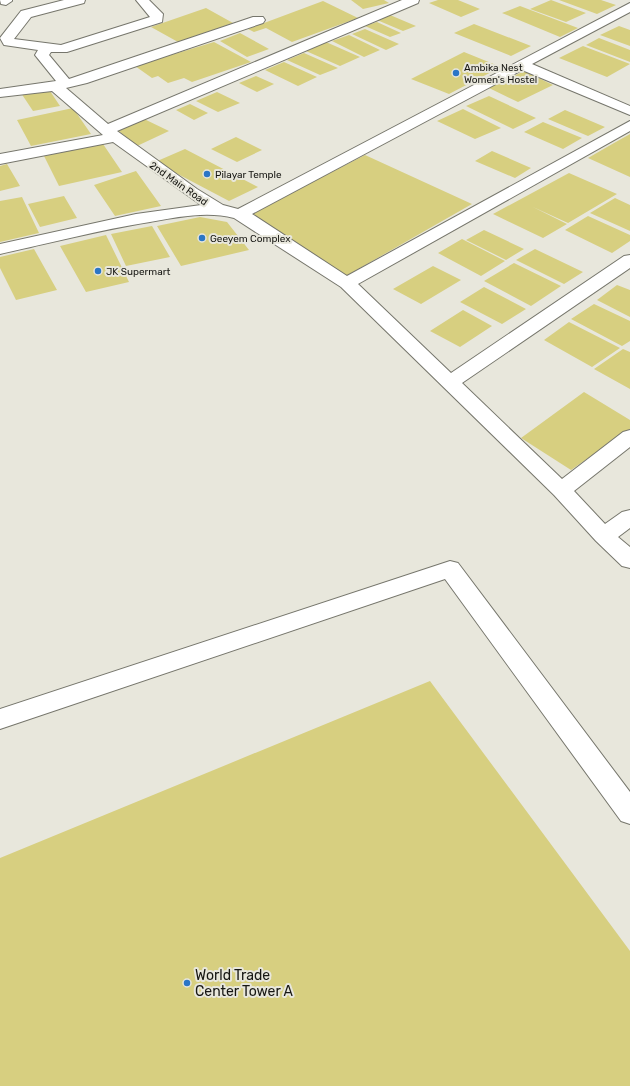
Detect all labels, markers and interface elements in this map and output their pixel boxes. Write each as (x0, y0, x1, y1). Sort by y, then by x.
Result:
place label: Ambika Nest Women's Hostel (464, 62, 537, 86)
marker: Ambika Nest Women's Hostel (451, 68, 461, 78)
street label: 2nd Main Road (147, 159, 210, 208)
marker: Pilayar Temple (202, 169, 212, 179)
place label: Pilayar Temple (215, 169, 282, 181)
marker: Geeyem Complex (197, 233, 207, 243)
place label: Geeyem Complex (210, 233, 291, 245)
marker: JK Supermart (93, 266, 103, 276)
place label: JK Supermart (106, 266, 171, 278)
place label: World Trade Center Tower A (195, 967, 293, 1000)
marker: World Trade Center Tower A (182, 978, 192, 988)

